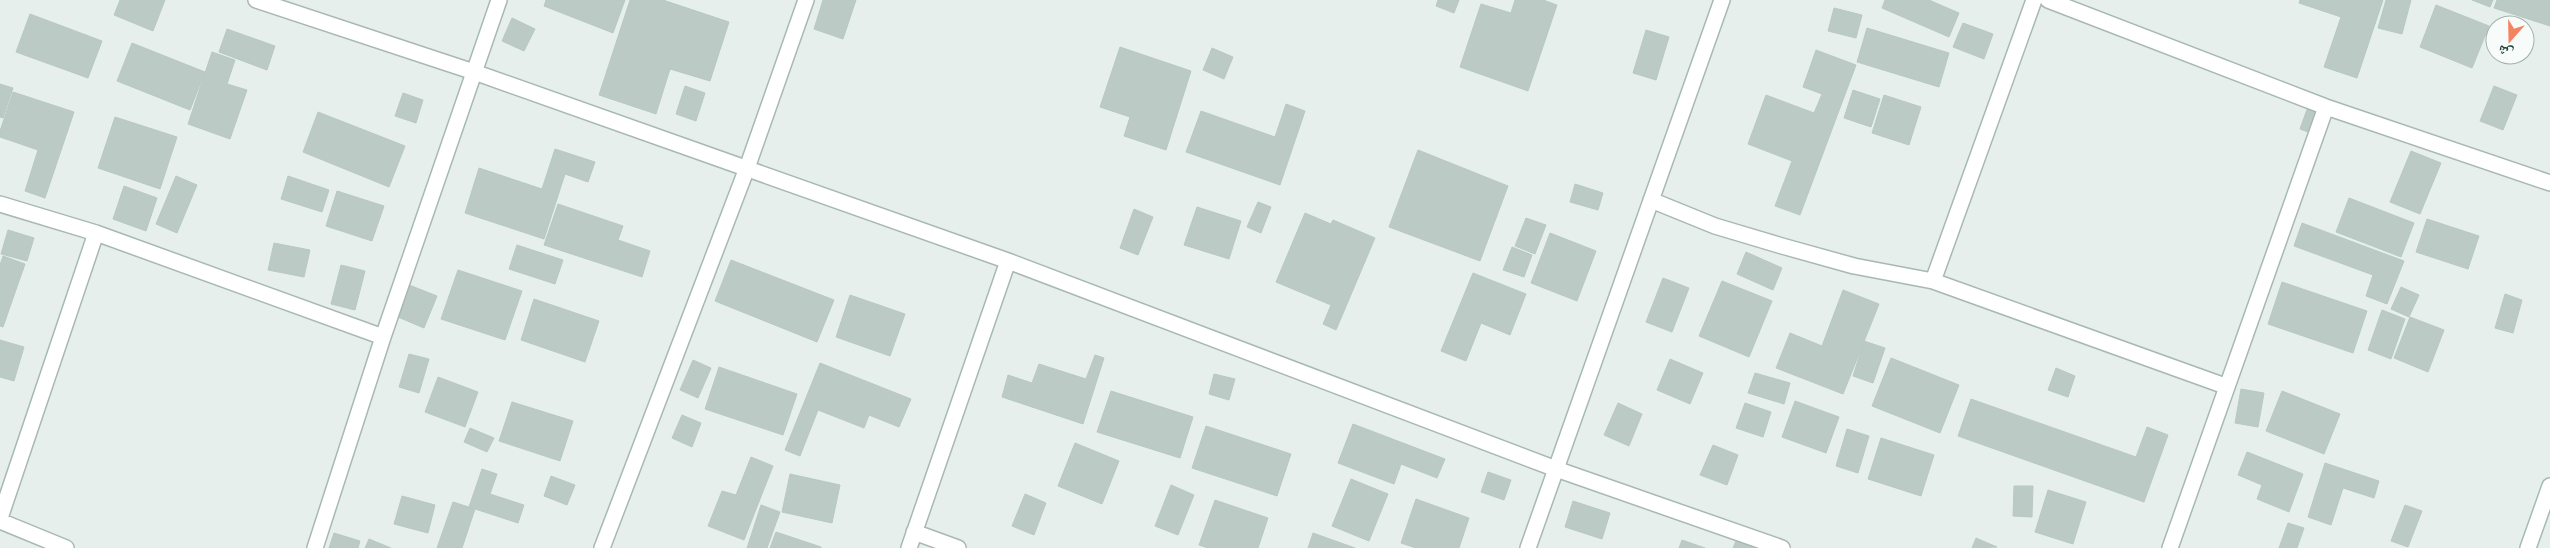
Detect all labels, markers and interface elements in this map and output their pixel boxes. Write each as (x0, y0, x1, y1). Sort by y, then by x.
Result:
north arrow (2485, 15, 2535, 65)
text: ش (2495, 41, 2516, 64)

